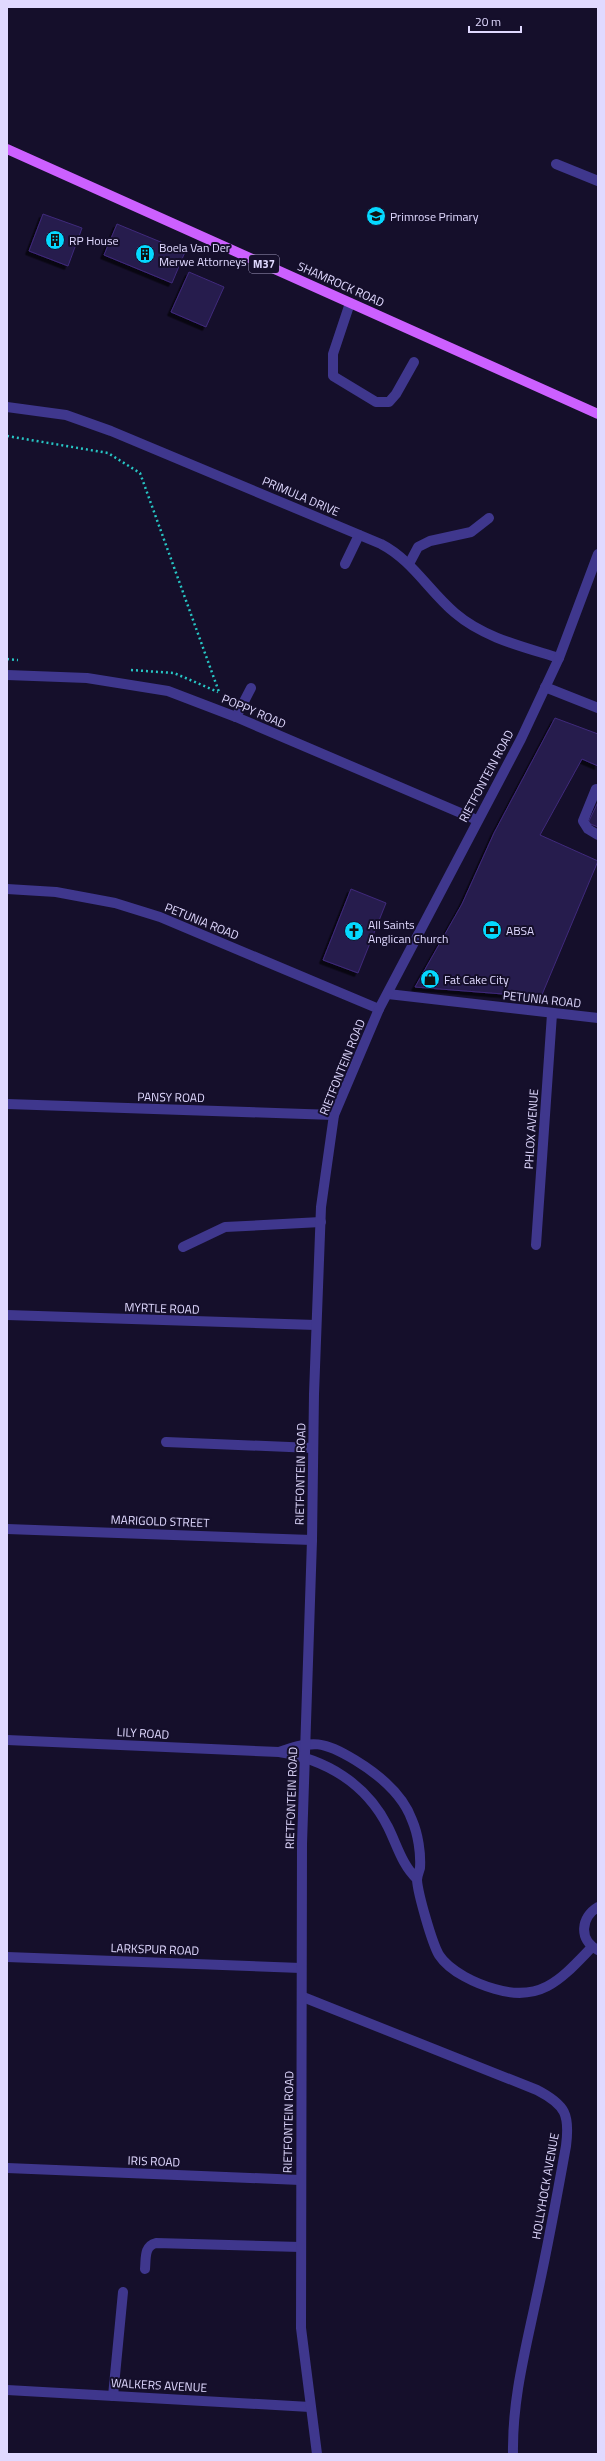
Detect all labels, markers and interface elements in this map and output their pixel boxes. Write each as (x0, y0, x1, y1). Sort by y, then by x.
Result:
scale bar (469, 8, 521, 34)
text: 20 m (475, 12, 501, 31)
school or university icon: Primrose Primary (365, 205, 387, 227)
place label: Primrose Primary (390, 207, 479, 226)
building icon: RP House (44, 229, 66, 251)
place label: RP House (69, 231, 119, 250)
place label: Boela Van Der Merwe Attorneys (159, 238, 247, 271)
building icon: Boela Van Der Merwe Attorneys (134, 243, 156, 265)
road number: M37 (249, 255, 279, 273)
street label: SHAMROCK ROAD (295, 256, 388, 312)
street label: PRIMULA DRIVE (259, 471, 343, 521)
street label: POPPY ROAD (219, 689, 289, 733)
street label: RIETFONTEIN ROAD (454, 726, 519, 826)
street label: PETUNIA ROAD (162, 897, 242, 945)
place label: All Saints Anglican Church (368, 915, 449, 948)
bank icon: ABSA (481, 919, 503, 941)
church icon: All Saints Anglican Church (343, 920, 365, 942)
place label: ABSA (506, 921, 534, 940)
shop icon: Fat Cake City (419, 968, 441, 990)
place label: Fat Cake City (444, 970, 509, 989)
street label: PETUNIA ROAD (502, 985, 582, 1013)
street label: RIETFONTEIN ROAD (314, 1016, 370, 1118)
street label: PANSY ROAD (137, 1087, 205, 1107)
street label: PHLOX AVENUE (519, 1088, 543, 1170)
street label: MYRTLE ROAD (124, 1297, 200, 1319)
street label: RIETFONTEIN ROAD (290, 1422, 310, 1525)
street label: MARIGOLD STREET (110, 1510, 210, 1532)
street label: LILY ROAD (116, 1722, 170, 1744)
street label: RIETFONTEIN ROAD (280, 1746, 302, 1849)
street label: LARKSPUR ROAD (110, 1938, 200, 1960)
street label: RIETFONTEIN ROAD (278, 2070, 298, 2173)
street label: HOLLYHOCK AVENUE (526, 2131, 564, 2241)
street label: IRIS ROAD (127, 2151, 181, 2171)
street label: WALKERS AVENUE (110, 2373, 208, 2397)

